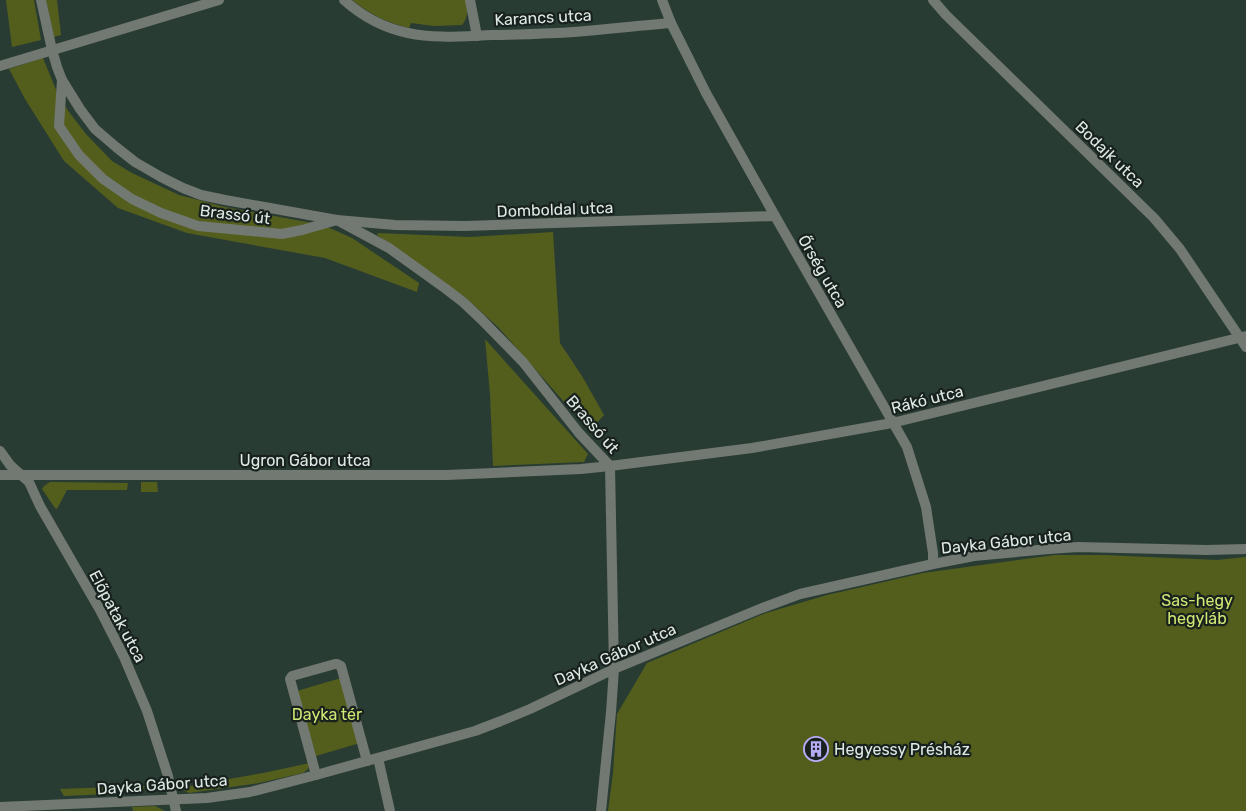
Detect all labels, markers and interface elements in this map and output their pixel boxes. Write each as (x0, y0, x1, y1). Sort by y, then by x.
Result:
street label: Karancs utca (494, 5, 592, 30)
street label: Bodajk utca (1071, 117, 1148, 192)
street label: Domboldal utca (496, 198, 614, 221)
street label: Brassó út (199, 201, 271, 228)
street label: Őrség utca (794, 231, 852, 311)
street label: Rákó utca (889, 381, 965, 418)
street label: Brassó út (562, 391, 623, 457)
street label: Ugron Gábor utca (239, 451, 371, 470)
street label: Dayka Gábor utca (940, 525, 1072, 558)
street label: Előpatak utca (85, 567, 150, 666)
park label: Sas-hegy hegyláb (1161, 591, 1233, 628)
street label: Dayka Gábor utca (552, 619, 679, 690)
park label: Dayka tér (292, 705, 362, 724)
building icon: Hegyessy Présház (803, 736, 829, 762)
place label: Hegyessy Présház (834, 740, 970, 759)
street label: Dayka Gábor utca (96, 770, 228, 799)

